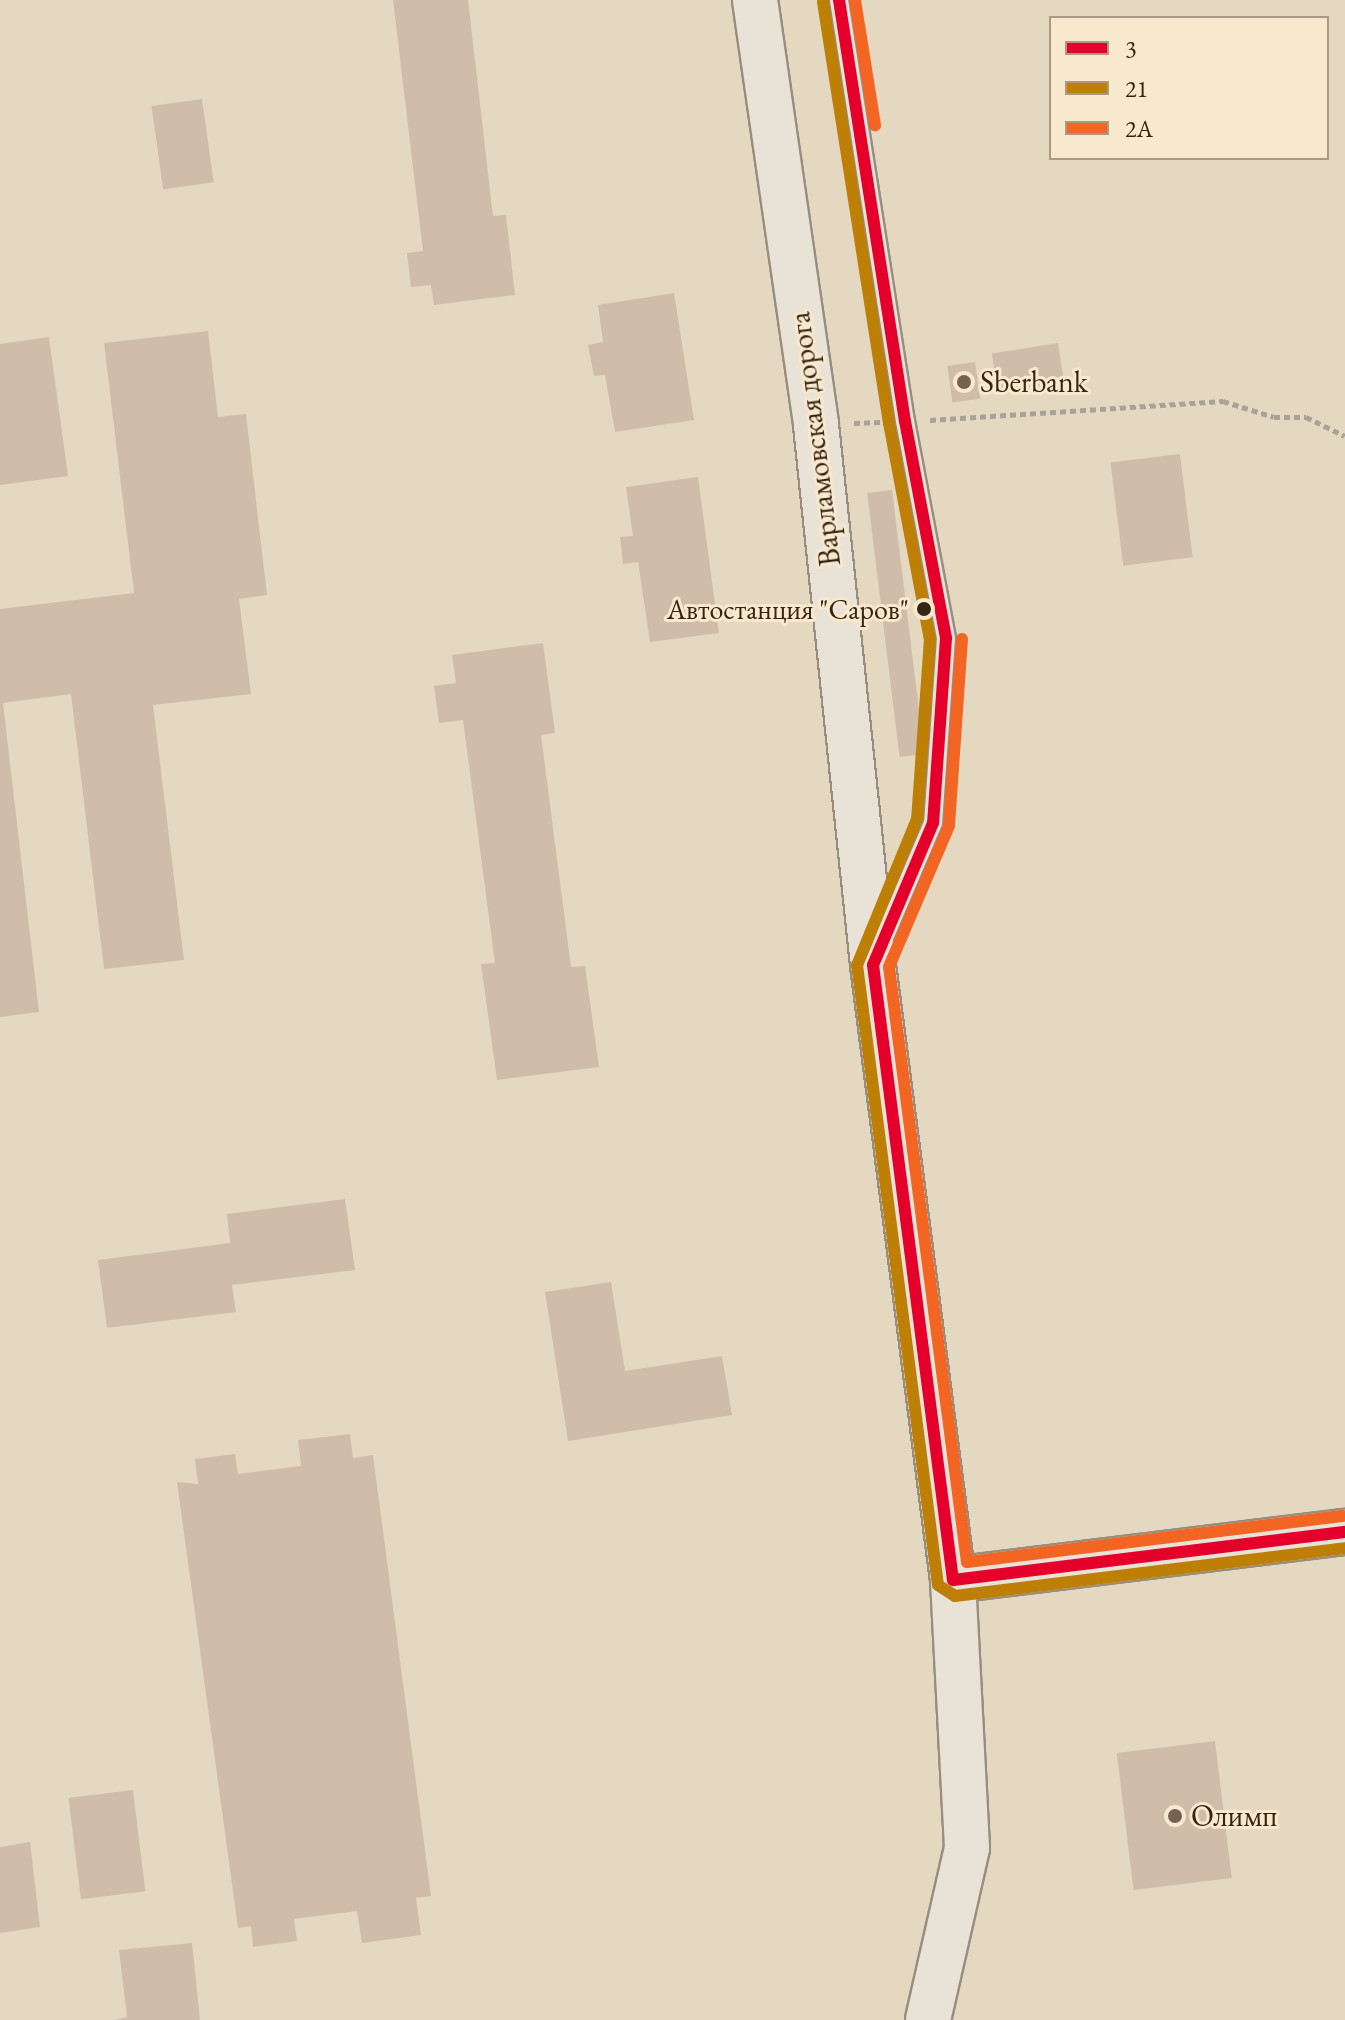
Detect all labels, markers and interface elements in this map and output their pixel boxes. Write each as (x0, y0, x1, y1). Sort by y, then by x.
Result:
legend (1049, 16, 1329, 160)
text: 3 (1125, 33, 1137, 64)
text: 21 (1125, 73, 1148, 104)
text: 2А (1125, 113, 1153, 144)
street label: Варламовская дорога (782, 310, 848, 568)
place label: Sberbank (980, 364, 1088, 400)
marker: Sberbank (955, 373, 973, 391)
place label: Автостанция "Саров" (667, 592, 909, 626)
marker: Автостанция "Саров" (916, 601, 932, 617)
place label: Олимп (1191, 1798, 1277, 1834)
marker: Олимп (1166, 1807, 1184, 1825)

